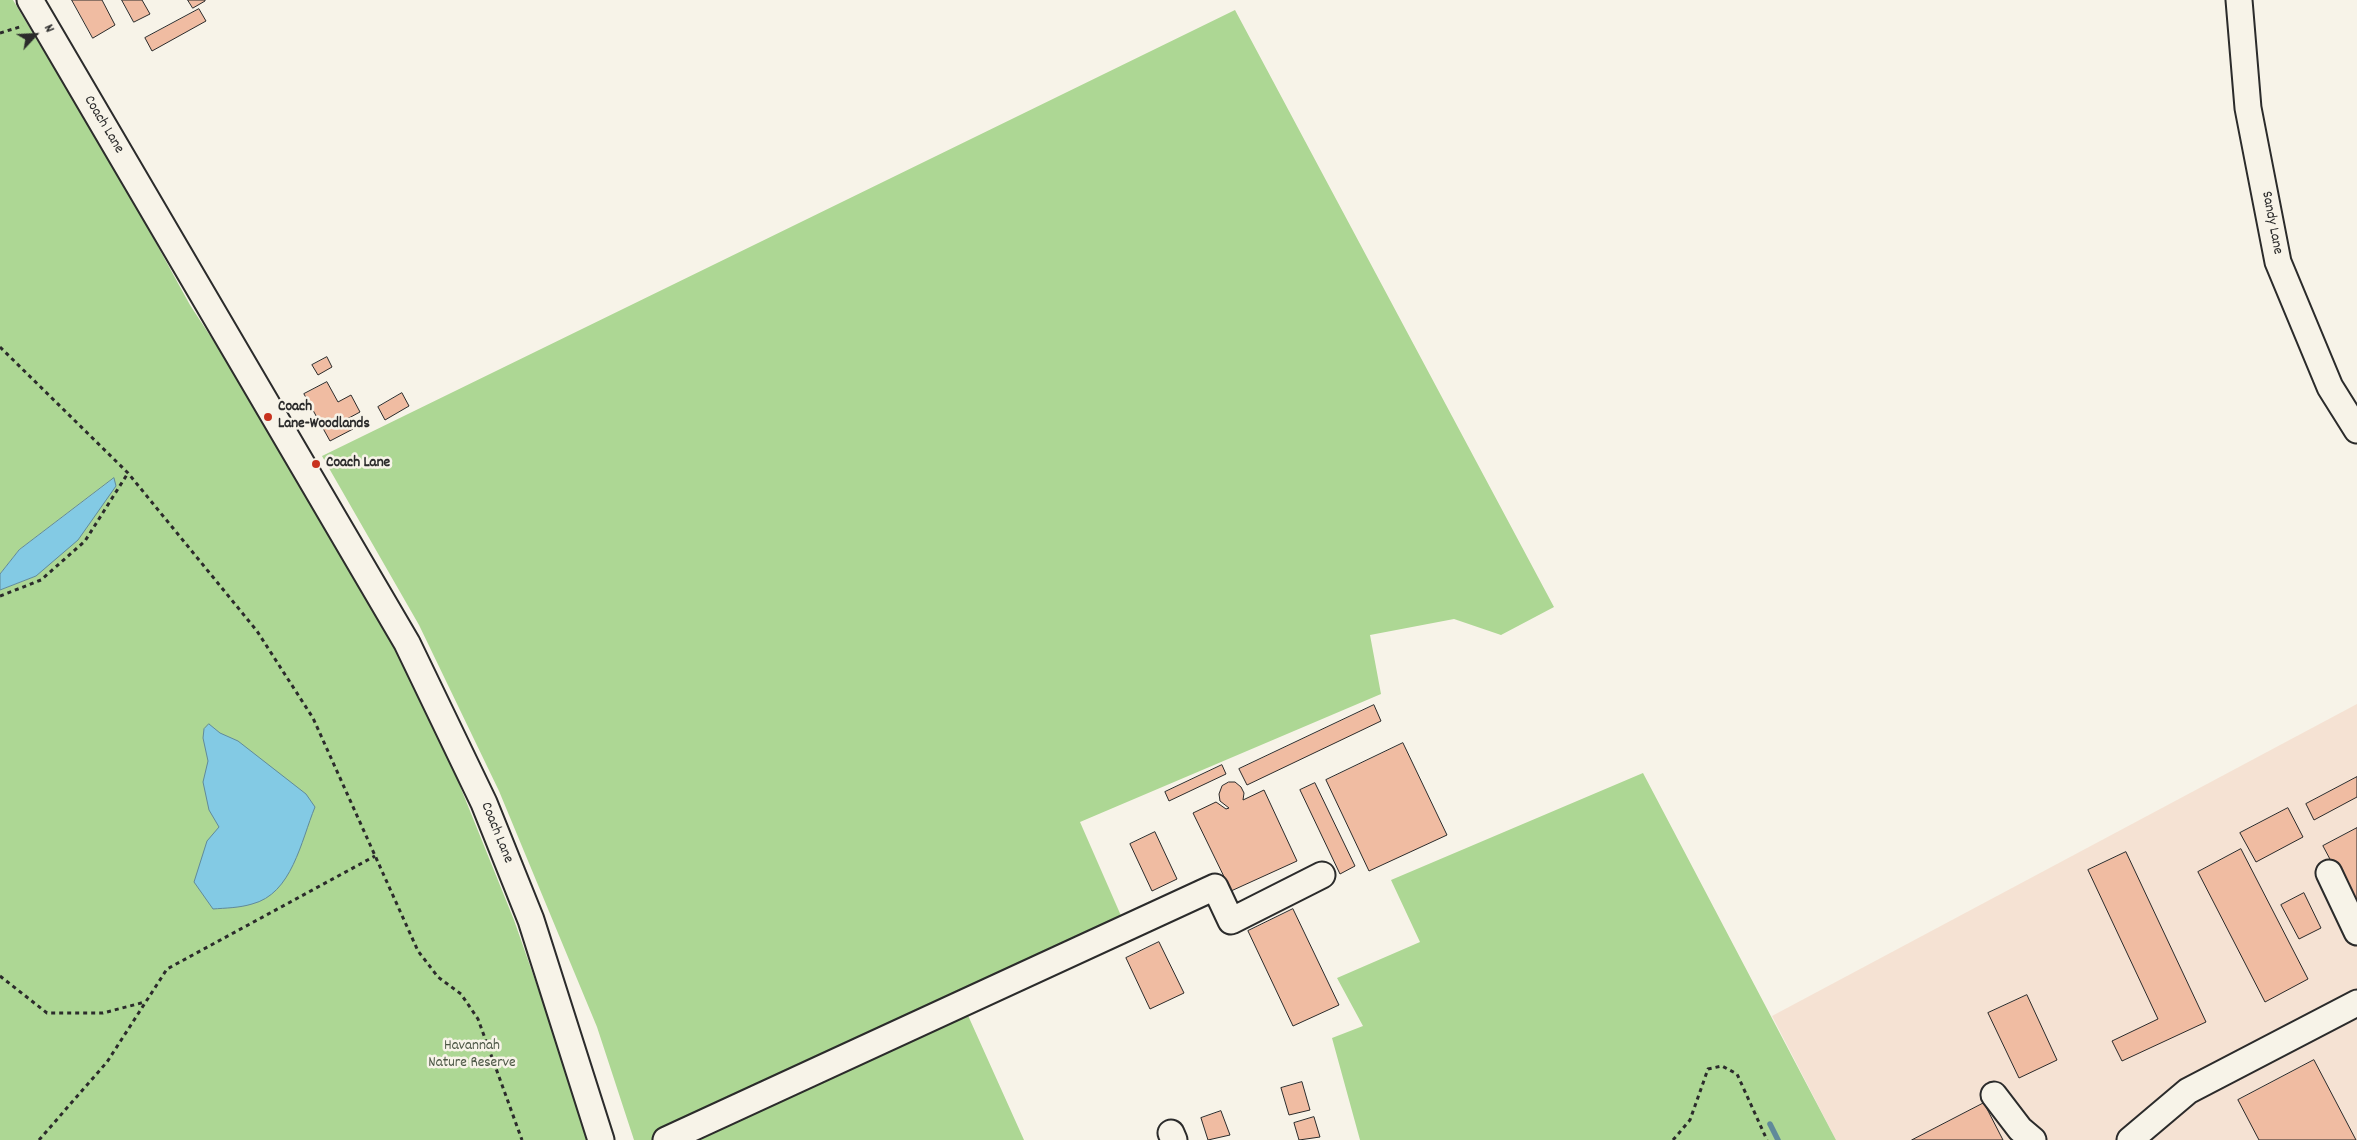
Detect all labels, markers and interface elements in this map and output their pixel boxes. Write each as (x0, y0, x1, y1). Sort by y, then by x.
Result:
north arrow (10, 10, 60, 60)
text: N (38, 21, 59, 36)
street label: Coach Lane (79, 93, 127, 157)
street label: Sandy Lane (2256, 190, 2286, 256)
place label: Coach Lane-Woodlands (278, 399, 370, 434)
marker: Coach Lane-Woodlands (262, 411, 274, 423)
place label: Coach Lane (326, 455, 390, 473)
marker: Coach Lane (310, 458, 322, 470)
street label: Coach Lane (476, 800, 516, 866)
park label: Havannah Nature Reserve (428, 1038, 516, 1073)

